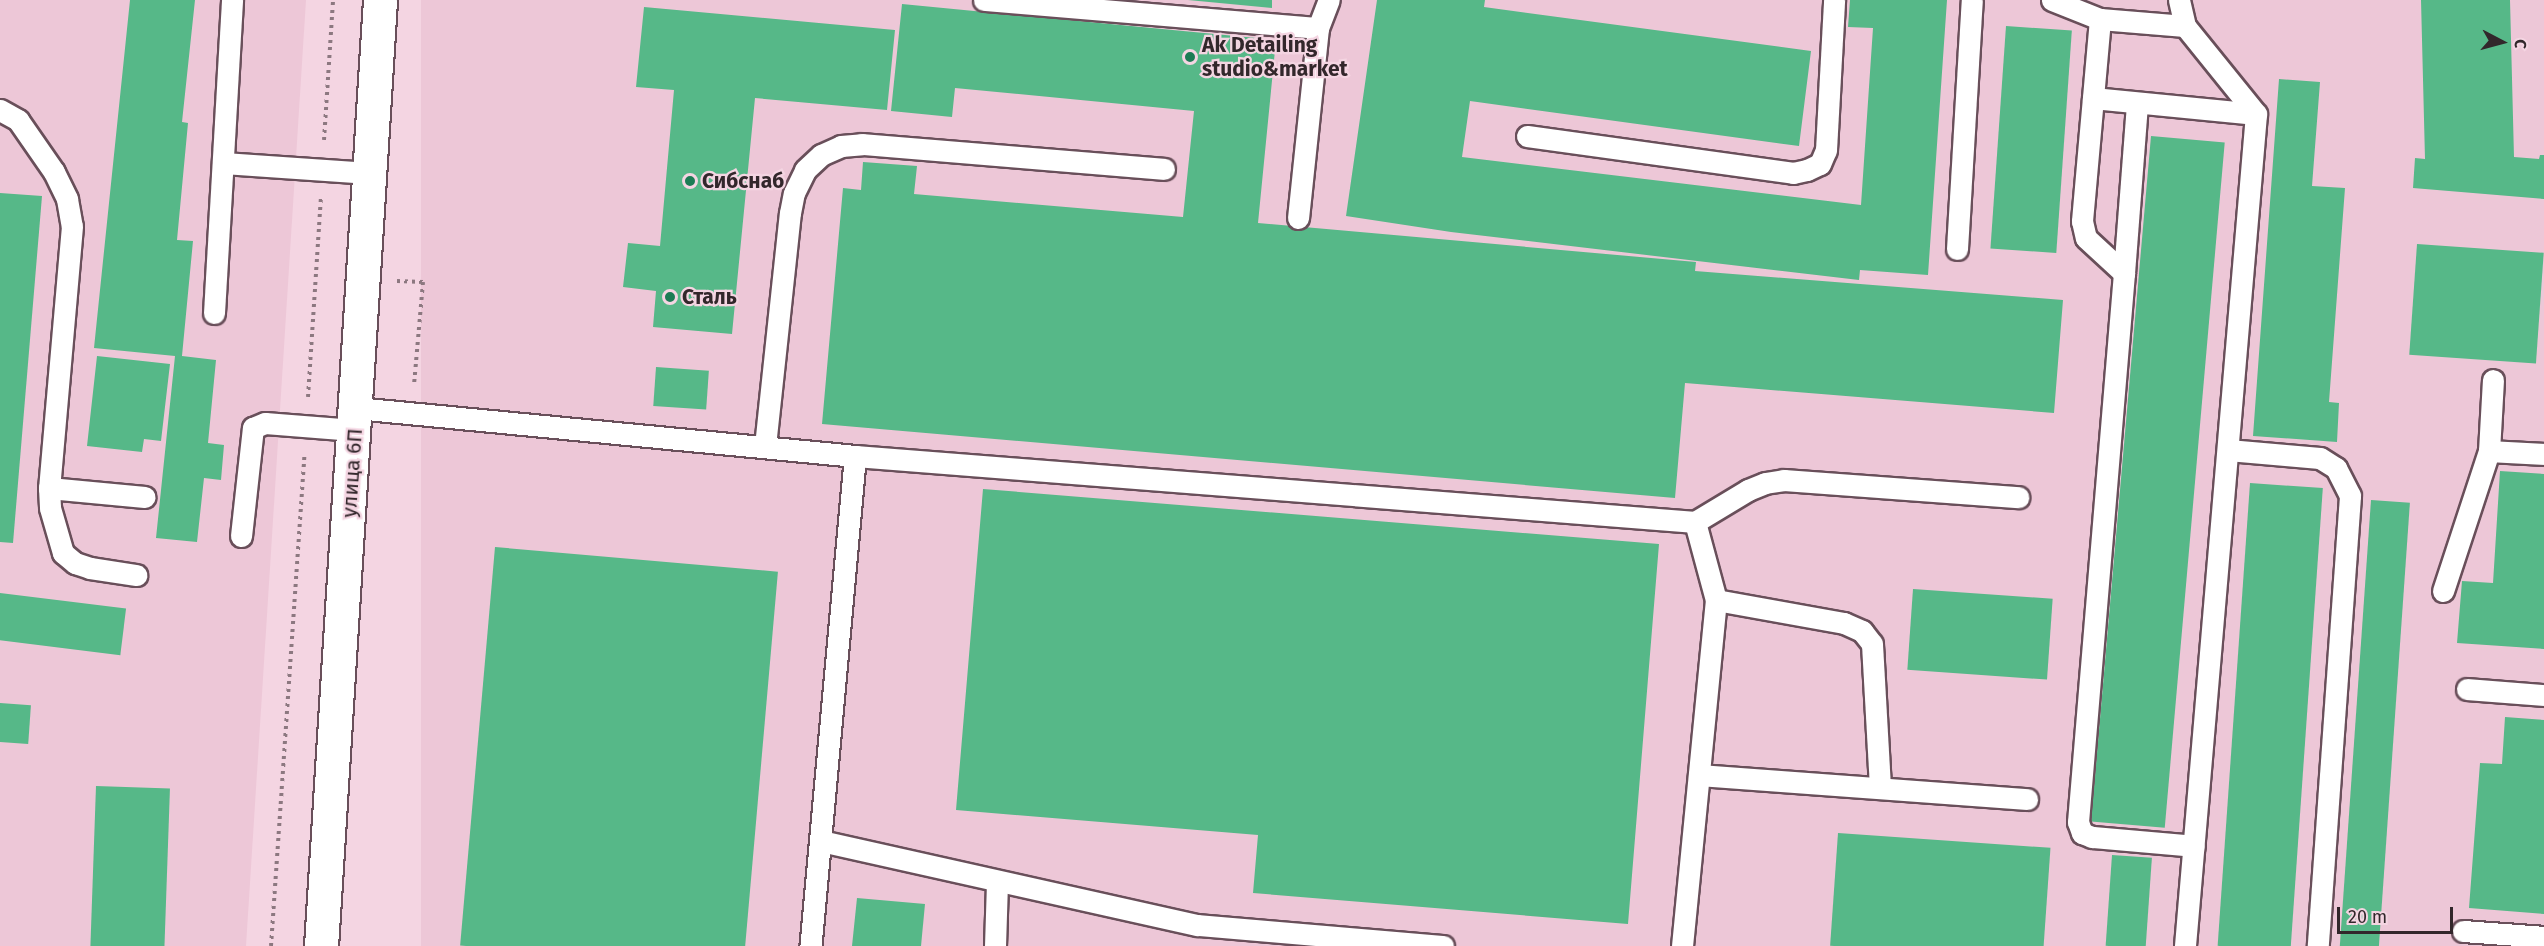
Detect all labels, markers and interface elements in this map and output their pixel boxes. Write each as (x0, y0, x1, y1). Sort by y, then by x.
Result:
north arrow (2472, 12, 2532, 72)
place label: Ak Detailing studio&market (1202, 32, 1348, 82)
text: С (2510, 38, 2530, 49)
marker: Ak Detailing studio&market (1183, 50, 1197, 64)
place label: Сибснаб (702, 168, 784, 194)
marker: Сибснаб (683, 174, 697, 188)
place label: Сталь (682, 284, 737, 310)
marker: Сталь (663, 290, 677, 304)
street label: улица 6П (336, 428, 368, 518)
scale bar (2340, 895, 2456, 933)
text: 20 m (2348, 906, 2387, 928)

